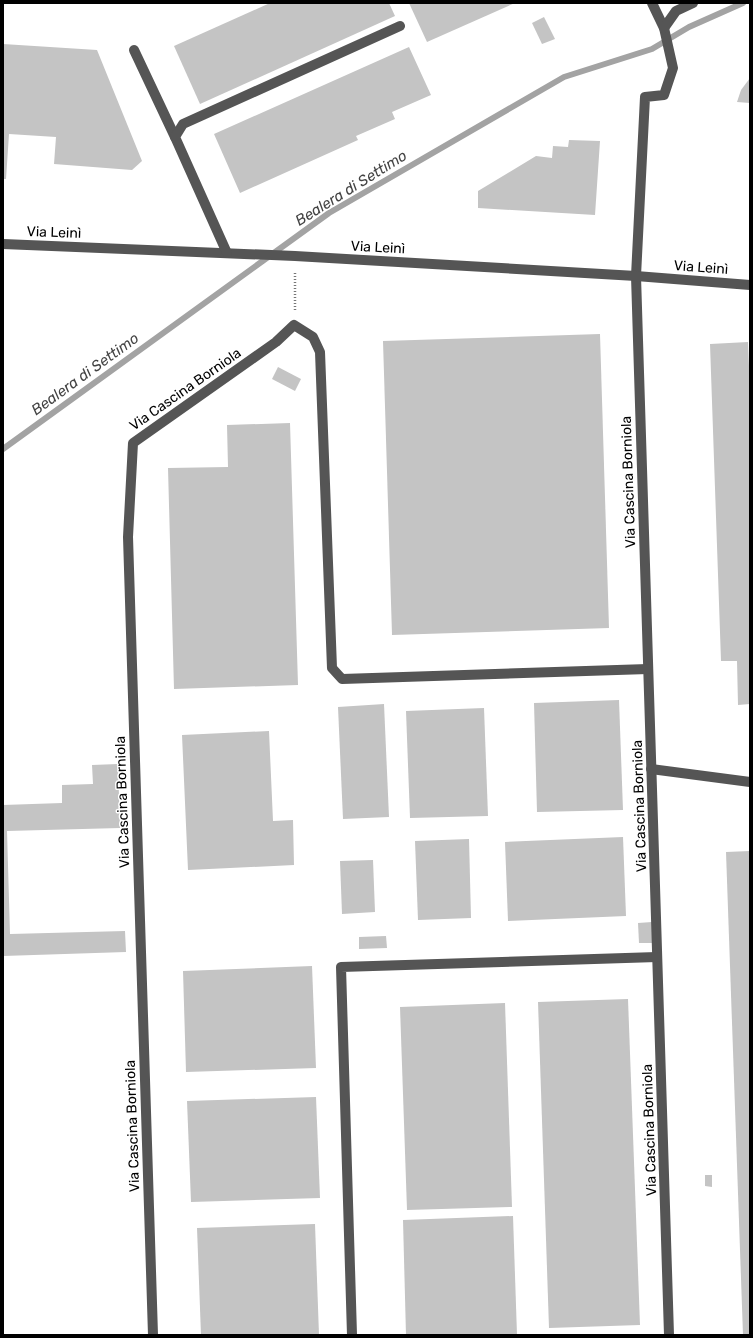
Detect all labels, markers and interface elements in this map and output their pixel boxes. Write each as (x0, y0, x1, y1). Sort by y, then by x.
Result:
water label: Bealera di Settimo (292, 146, 411, 230)
street label: Via Leinì (26, 223, 82, 242)
street label: Via Leinì (350, 238, 406, 257)
street label: Via Leinì (673, 257, 729, 278)
water label: Bealera di Settimo (28, 329, 143, 419)
street label: Via Cascina Borniola (126, 344, 244, 434)
street label: Via Cascina Borniola (618, 416, 639, 548)
street label: Via Cascina Borniola (112, 736, 133, 868)
street label: Via Cascina Borniola (629, 740, 650, 872)
street label: Via Cascina Borniola (122, 1060, 143, 1192)
street label: Via Cascina Borniola (639, 1064, 660, 1196)

